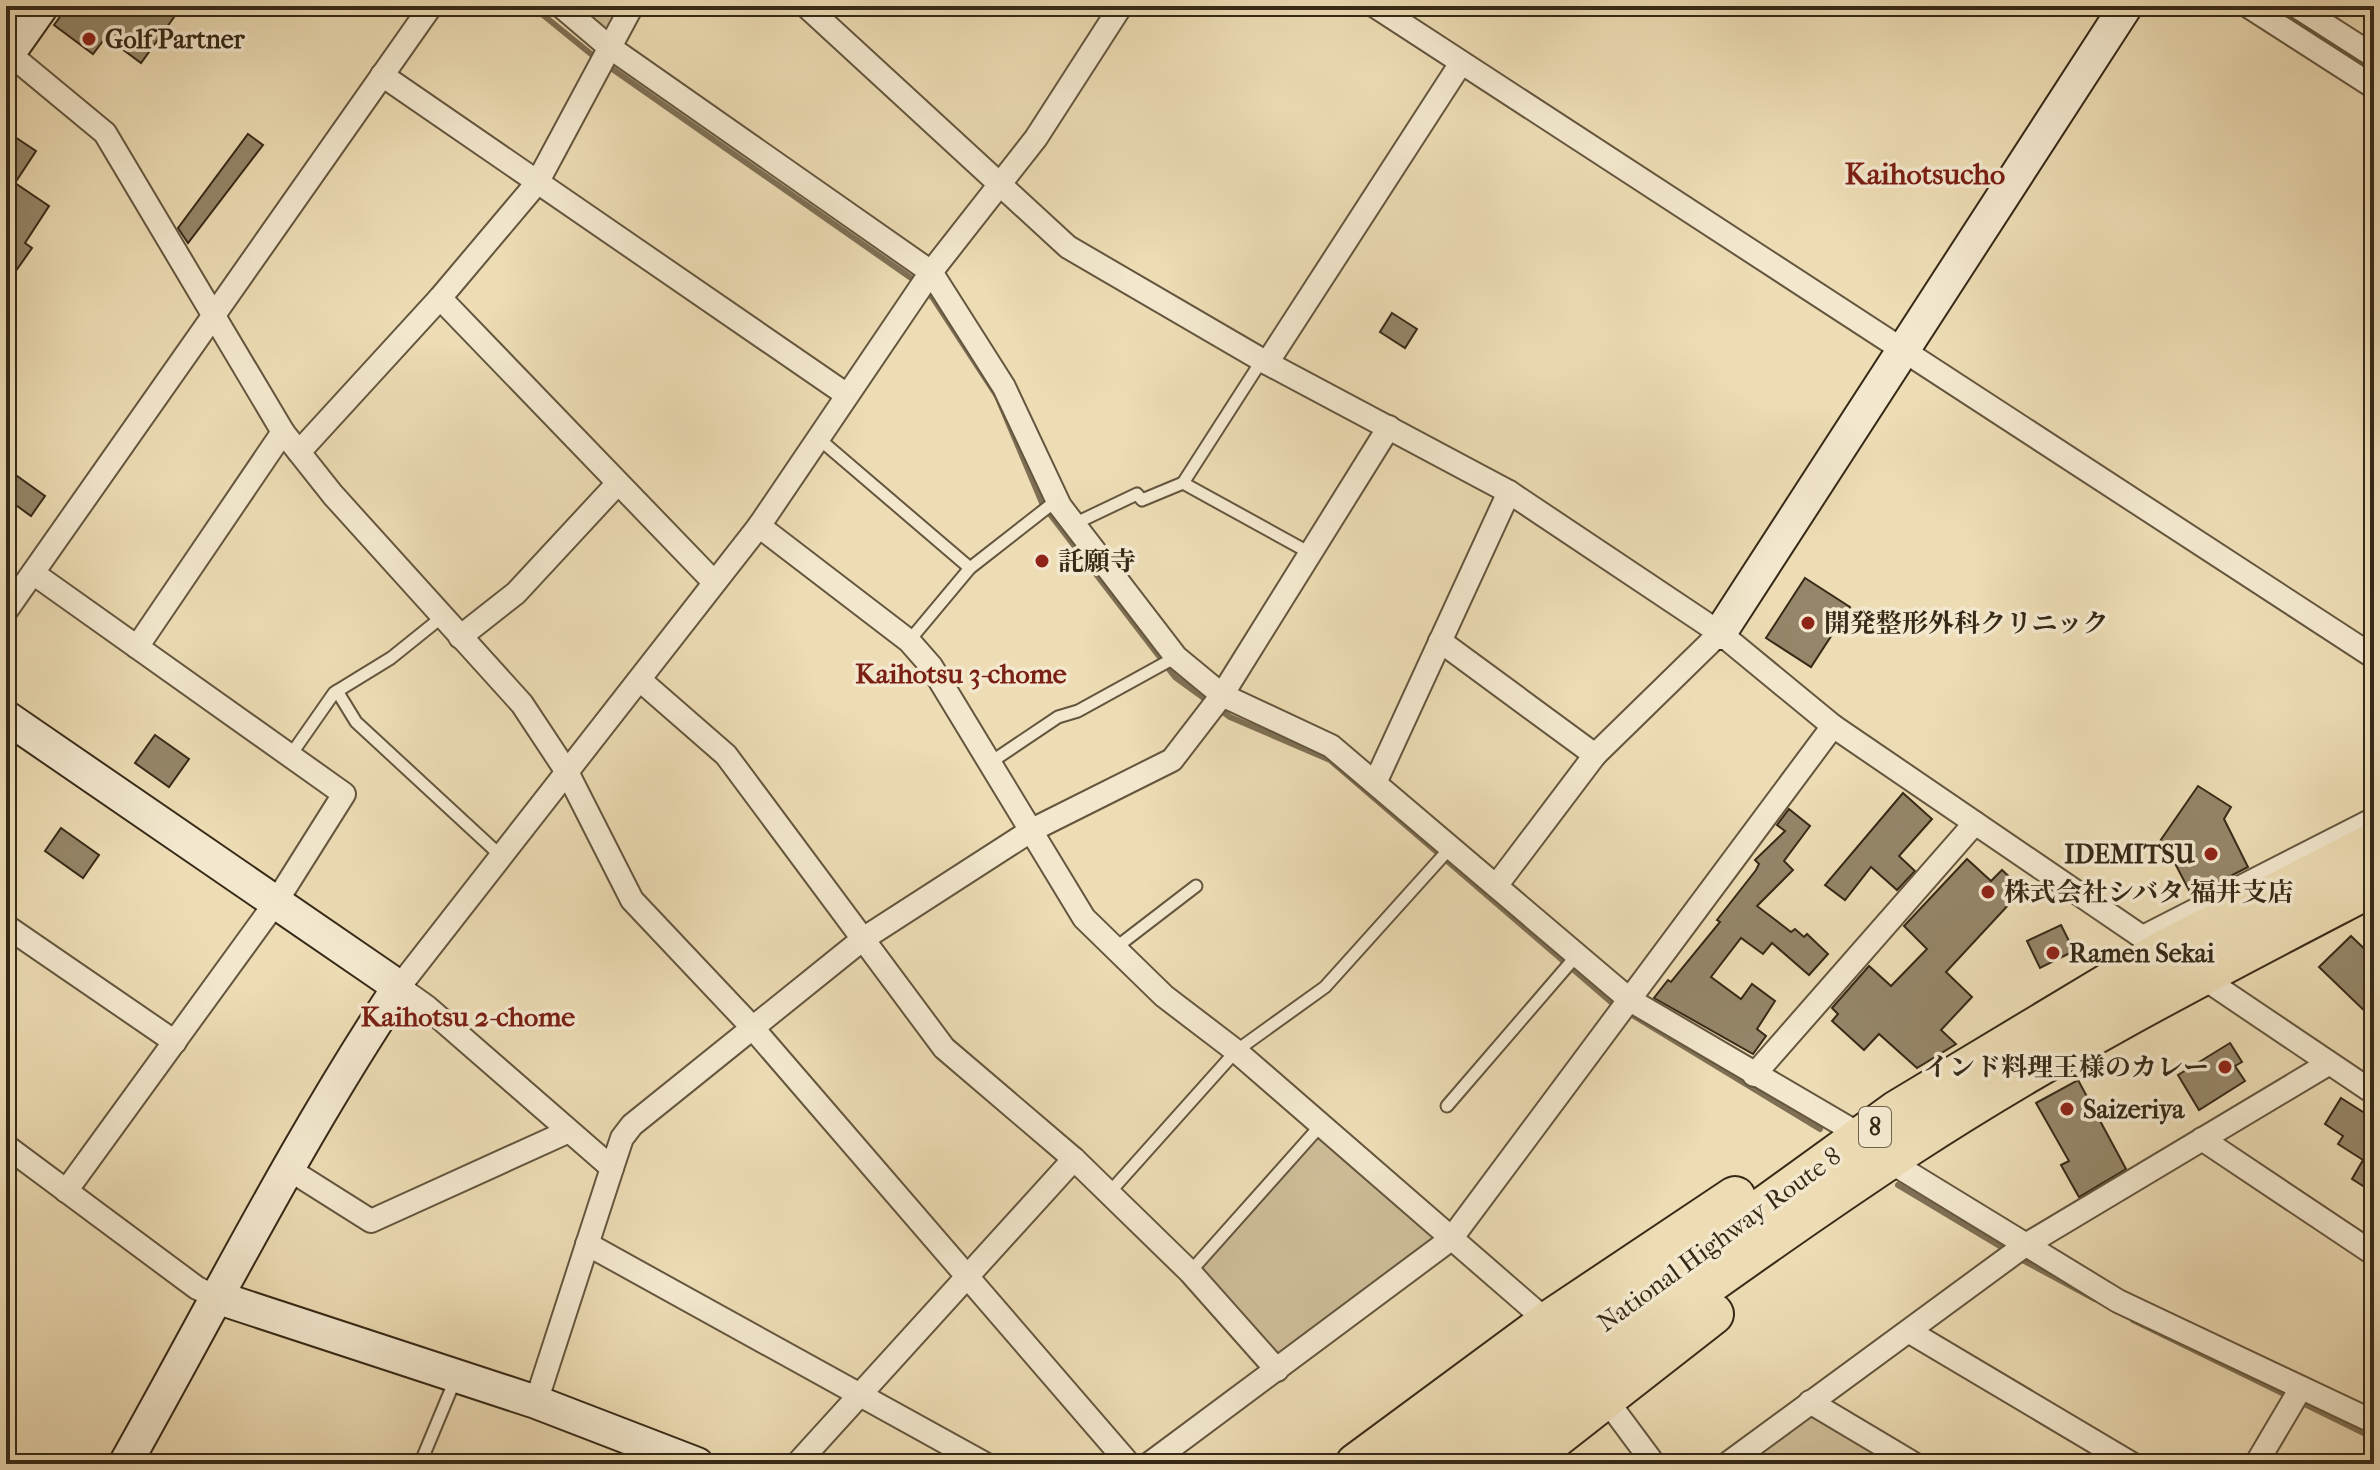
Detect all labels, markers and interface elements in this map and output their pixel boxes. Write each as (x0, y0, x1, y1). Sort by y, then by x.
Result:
place label: Golf Partner (105, 24, 246, 55)
marker: Golf Partner (80, 30, 98, 48)
district label: Kaihotsucho (1845, 157, 2005, 192)
place label: 託願寺 (1058, 546, 1136, 577)
marker: 託願寺 (1033, 552, 1051, 570)
place label: 開発整形外科クリニック (1824, 608, 2108, 639)
marker: 開発整形外科クリニック (1799, 614, 1817, 632)
district label: Kaihotsu 3-chome (855, 657, 1067, 690)
place label: IDEMITSU (2064, 839, 2196, 870)
marker: IDEMITSU (2202, 845, 2220, 863)
place label: 株式会社シバタ 福井支店 (2004, 877, 2294, 908)
marker: 株式会社シバタ 福井支店 (1979, 883, 1997, 901)
place label: Ramen Sekai (2069, 938, 2215, 969)
marker: Ramen Sekai (2044, 944, 2062, 962)
district label: Kaihotsu 2-chome (361, 1000, 575, 1033)
place label: インド料理王様のカレー (1923, 1052, 2209, 1083)
marker: インド料理王様のカレー (2216, 1058, 2234, 1076)
place label: Saizeriya (2083, 1094, 2185, 1125)
marker: Saizeriya (2058, 1100, 2076, 1118)
road number: 8 (1859, 1107, 1891, 1147)
street label: National Highway Route 8 (1591, 1140, 1847, 1338)

